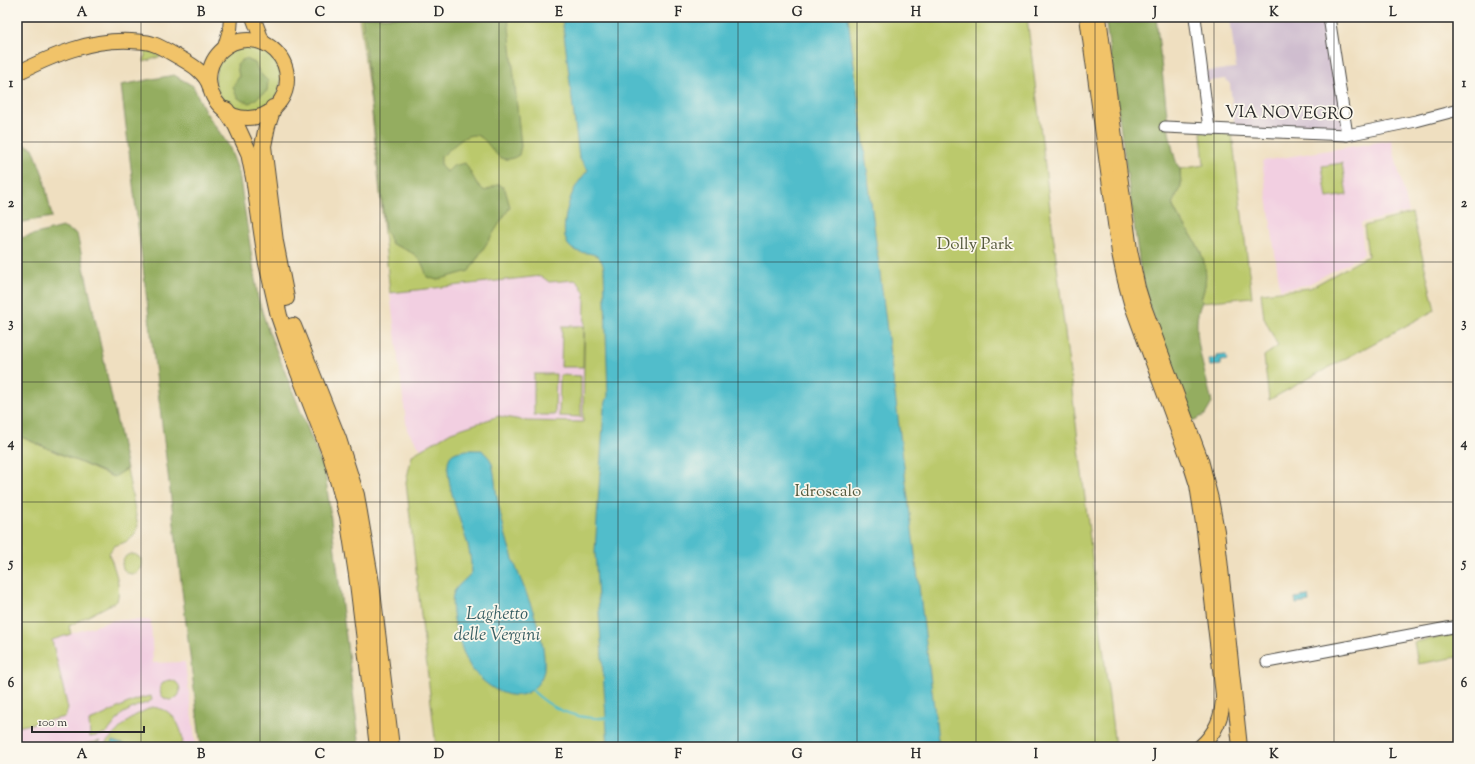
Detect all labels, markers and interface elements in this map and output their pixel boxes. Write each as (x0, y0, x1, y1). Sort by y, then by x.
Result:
text: A (77, 4, 88, 22)
text: B (197, 4, 206, 22)
text: C (315, 4, 325, 22)
text: D (434, 4, 444, 22)
text: E (555, 4, 563, 22)
text: F (674, 4, 682, 22)
text: G (792, 4, 803, 22)
text: H (911, 4, 922, 22)
text: I (1034, 4, 1039, 22)
text: J (1152, 4, 1157, 22)
text: K (1269, 4, 1279, 22)
text: L (1389, 4, 1397, 22)
text: 1 (9, 75, 14, 93)
text: 1 (1462, 75, 1467, 93)
street label: VIA NOVEGRO (1225, 101, 1353, 127)
text: 2 (8, 195, 15, 213)
text: 2 (1461, 195, 1468, 213)
park label: Dolly Park (937, 233, 1013, 257)
text: 3 (8, 315, 14, 333)
text: 3 (1461, 315, 1467, 333)
text: 4 (7, 435, 15, 453)
text: 4 (1460, 435, 1468, 453)
park label: Idroscalo (795, 480, 861, 504)
text: 5 (8, 555, 14, 573)
text: 5 (1461, 555, 1467, 573)
water label: Laghetto delle Vergini (454, 602, 540, 649)
text: 6 (8, 675, 15, 693)
text: 6 (1461, 675, 1468, 693)
scale bar (32, 708, 144, 734)
text: 100 m (38, 714, 67, 732)
text: A (77, 746, 88, 764)
text: B (197, 746, 206, 764)
text: C (315, 746, 325, 764)
text: D (434, 746, 444, 764)
text: E (555, 746, 563, 764)
text: F (674, 746, 682, 764)
text: G (792, 746, 803, 764)
text: H (911, 746, 922, 764)
text: I (1034, 746, 1039, 764)
text: J (1152, 746, 1157, 764)
text: K (1269, 746, 1279, 764)
text: L (1389, 746, 1397, 764)

